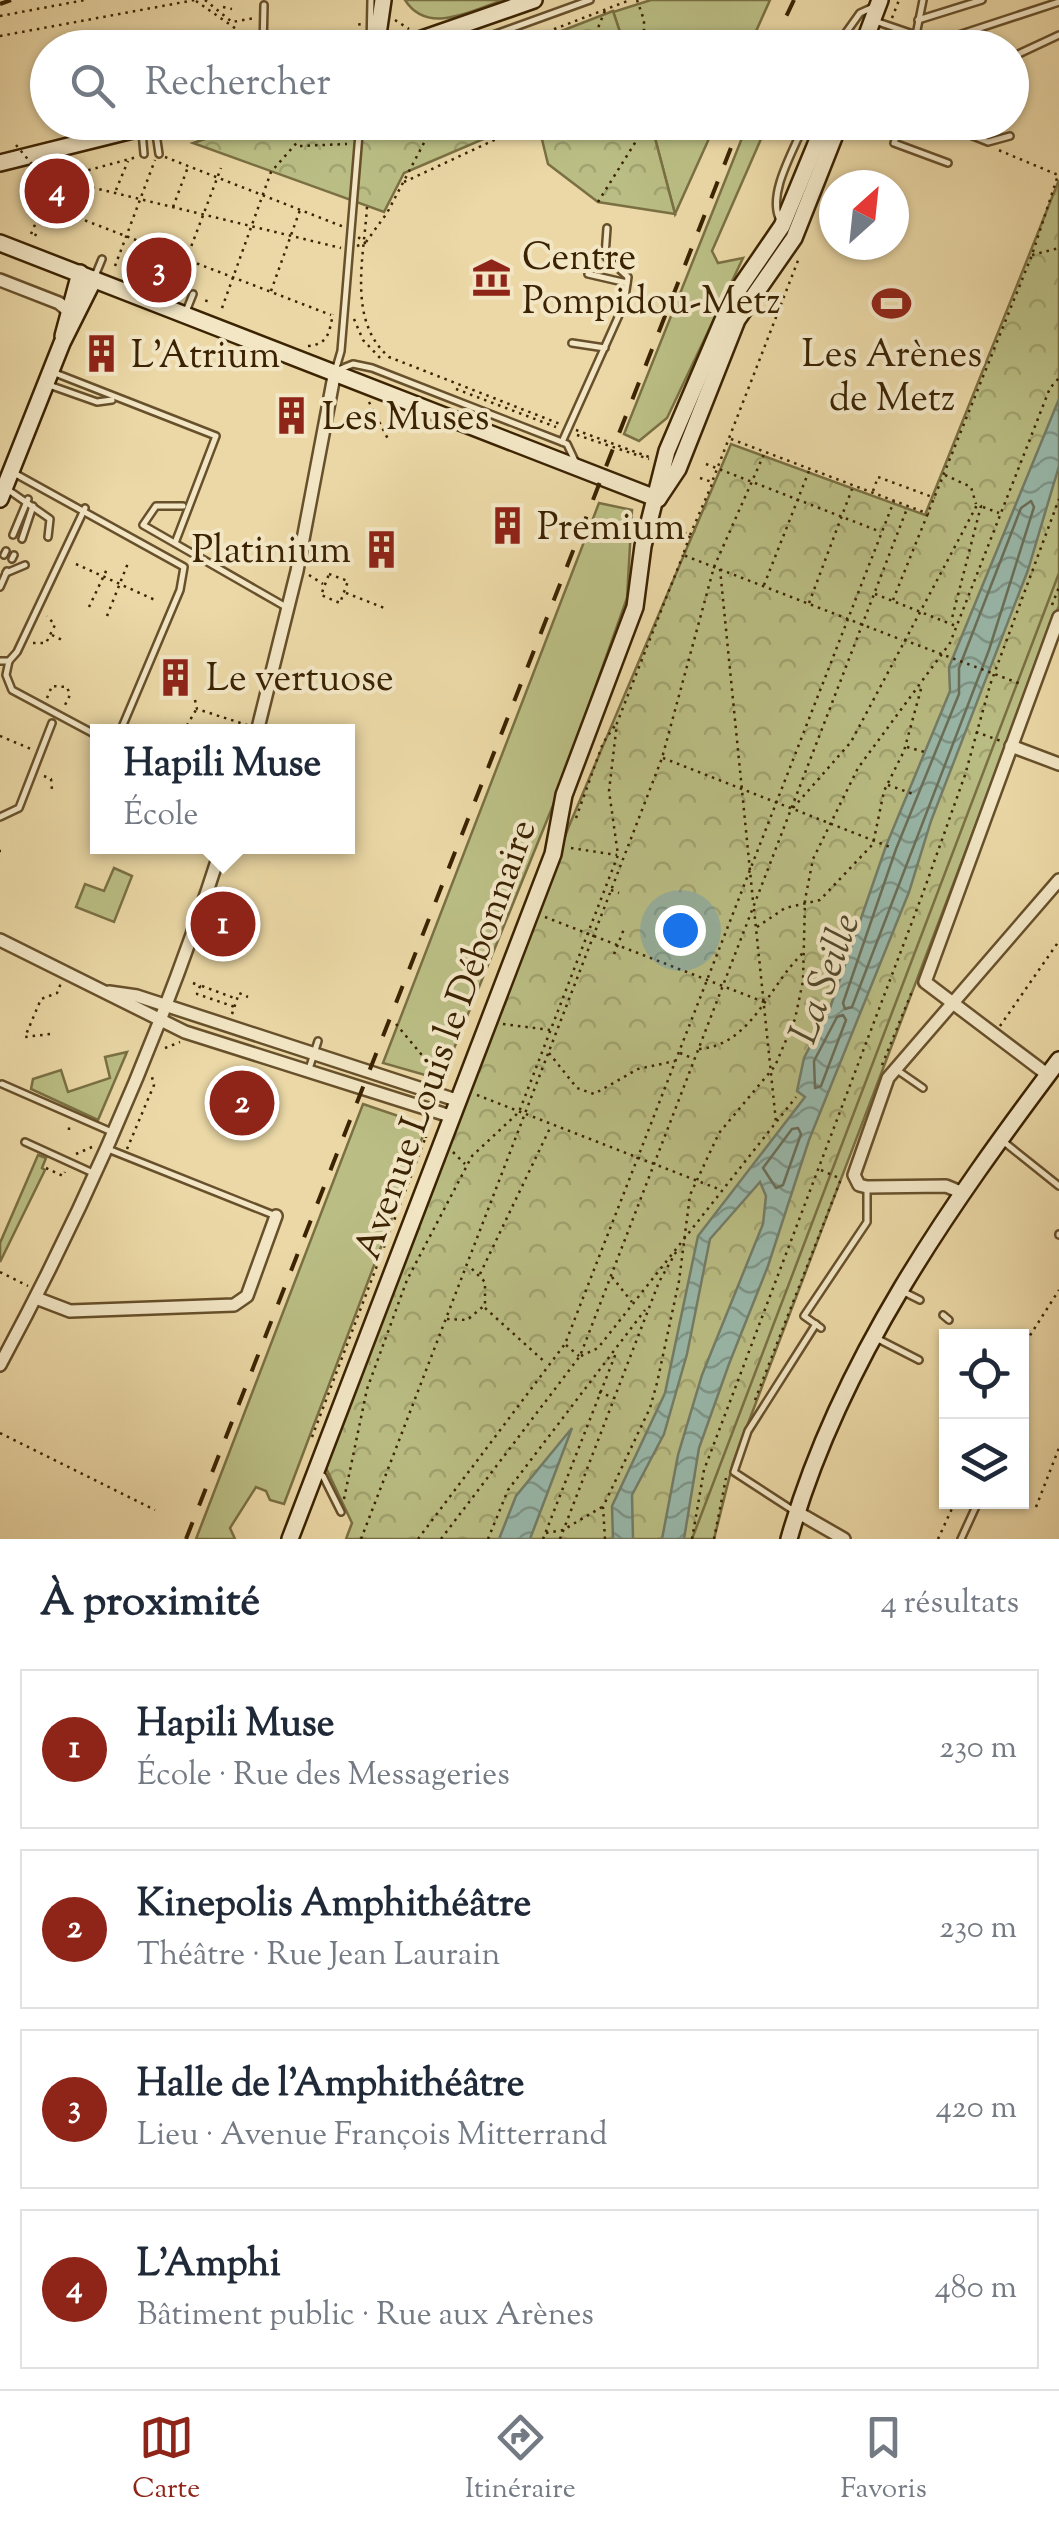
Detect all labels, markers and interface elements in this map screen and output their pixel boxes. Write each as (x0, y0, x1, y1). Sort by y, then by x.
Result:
search box (30, 30, 1029, 140)
icon: search (65, 58, 120, 113)
text: Rechercher (145, 58, 331, 112)
pin: 4 (24, 154, 90, 228)
north arrow (819, 170, 909, 260)
pin: 3 (126, 232, 192, 308)
place label: Centre Pompidou-Metz (522, 233, 781, 331)
museum icon: Centre Pompidou-Metz (471, 257, 513, 299)
sports icon: Les Arènes de Metz (871, 283, 913, 325)
place label: Les Arènes de Metz (802, 330, 982, 428)
place label: L'Atrium (131, 331, 280, 385)
building icon: L'Atrium (80, 333, 122, 375)
place label: Les Muses (322, 393, 489, 447)
building icon: Les Muses (271, 395, 313, 437)
place label: Premium (537, 503, 685, 557)
building icon: Premium (486, 505, 528, 547)
place label: Platinium (192, 526, 351, 580)
building icon: Platinium (360, 528, 402, 570)
place label: Le vertuose (206, 654, 394, 708)
building icon: Le vertuose (155, 656, 197, 698)
popup (90, 724, 355, 854)
text: Hapili Muse (124, 739, 321, 793)
text: École (124, 793, 198, 839)
street label: Avenue Louis le Débonnaire (343, 813, 553, 1268)
pin: 1 (190, 886, 256, 962)
your location (655, 905, 706, 956)
water label: La Seille (777, 906, 877, 1053)
pin: 2 (210, 1066, 274, 1140)
map controls (939, 1329, 1029, 1509)
button: locate (939, 1329, 1029, 1419)
button: layers (939, 1419, 1029, 1509)
text: À proximité (40, 1574, 260, 1634)
text: 4 résultats (881, 1581, 1019, 1627)
text: Hapili Muse (137, 1699, 334, 1753)
text: 1 (69, 1726, 80, 1772)
text: 230 m (939, 1726, 1017, 1772)
text: École · Rue des Messageries (137, 1753, 510, 1799)
text: Kinepolis Amphithéâtre (137, 1879, 531, 1933)
text: 2 (67, 1906, 82, 1952)
text: 230 m (939, 1906, 1017, 1952)
text: Théâtre · Rue Jean Laurain (137, 1933, 501, 1979)
text: Halle de l'Amphithéâtre (137, 2059, 525, 2113)
text: 3 (68, 2086, 81, 2132)
text: 420 m (936, 2086, 1017, 2132)
text: Lieu · Avenue François Mitterrand (137, 2113, 608, 2159)
text: L'Amphi (137, 2239, 280, 2293)
text: 4 (66, 2266, 83, 2312)
text: 480 m (935, 2266, 1017, 2312)
text: Bâtiment public · Rue aux Arènes (137, 2293, 594, 2339)
tab: Carte (132, 2410, 200, 2510)
tab: Itinéraire (465, 2410, 576, 2510)
tab: Favoris (840, 2410, 927, 2510)

